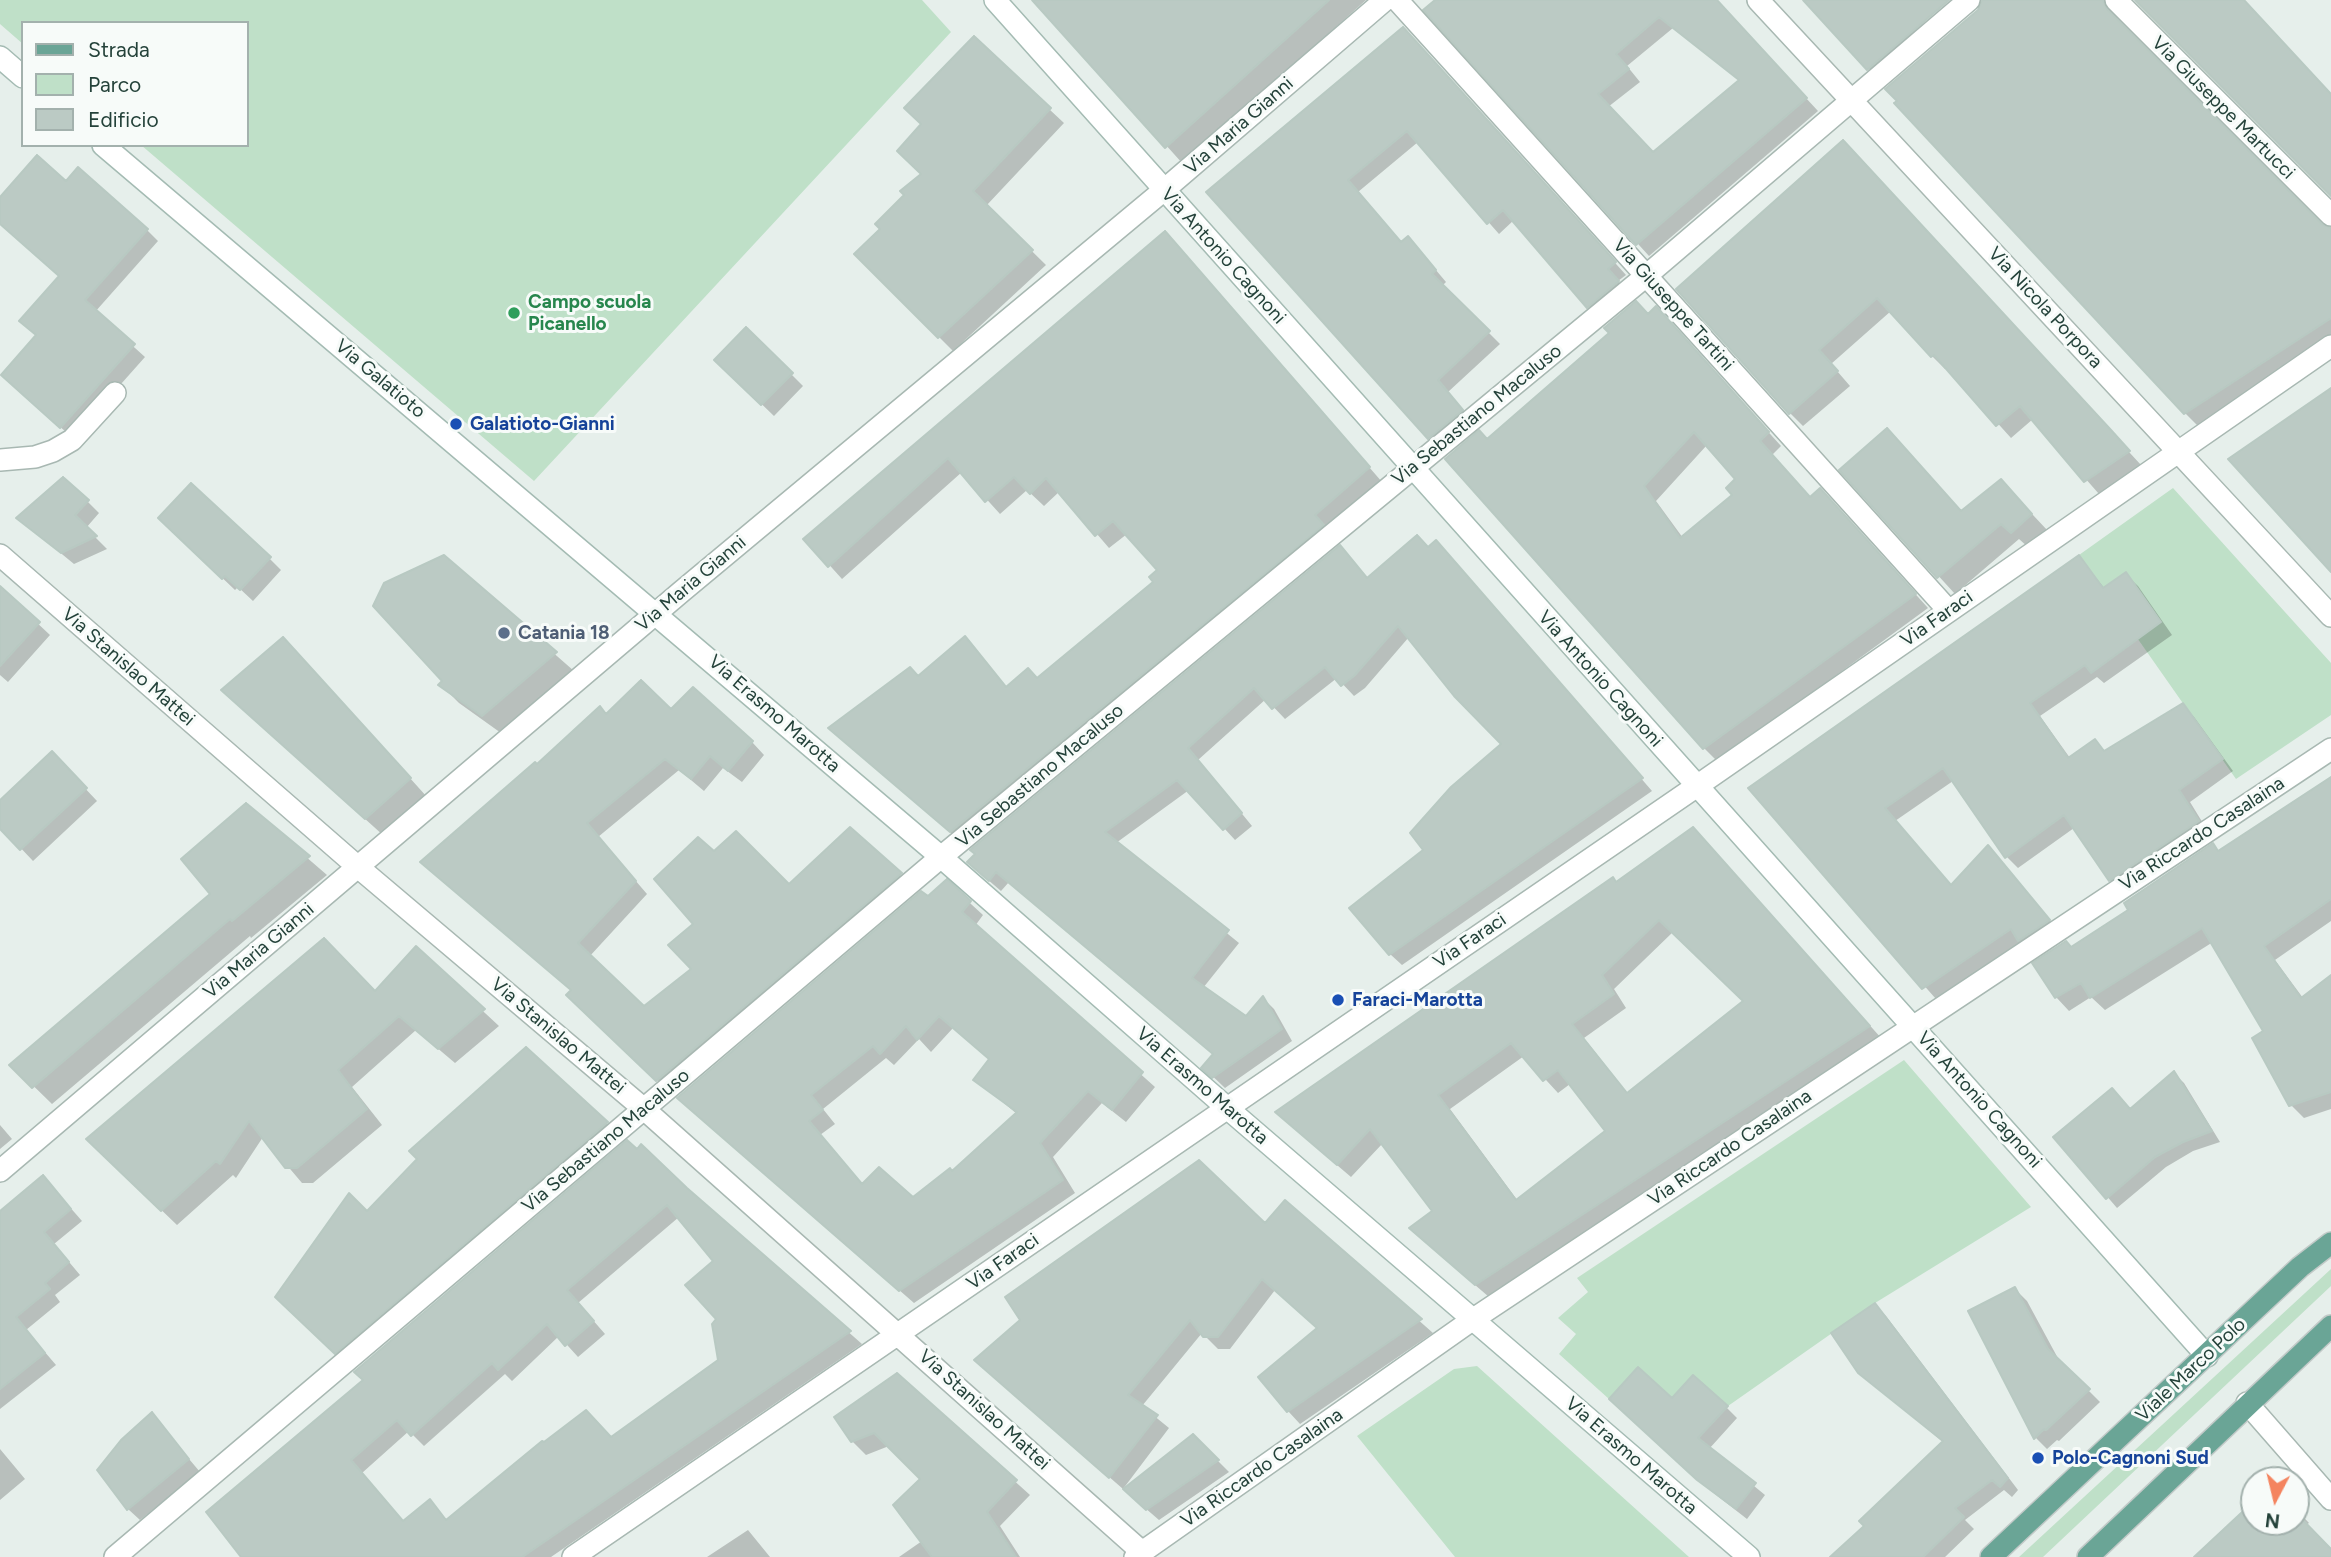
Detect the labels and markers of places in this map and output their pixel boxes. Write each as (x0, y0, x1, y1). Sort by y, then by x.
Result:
place label: Campo scuola Picanello (528, 291, 651, 335)
marker: Campo scuola Picanello (506, 305, 522, 321)
place label: Galatioto-Gianni (470, 413, 615, 435)
marker: Galatioto-Gianni (448, 416, 464, 432)
place label: Catania 18 (518, 622, 610, 644)
marker: Catania 18 (496, 625, 512, 641)
place label: Faraci-Marotta (1352, 989, 1483, 1011)
marker: Faraci-Marotta (1330, 992, 1346, 1008)
place label: Polo-Cagnoni Sud (2052, 1447, 2209, 1469)
marker: Polo-Cagnoni Sud (2030, 1450, 2046, 1466)

